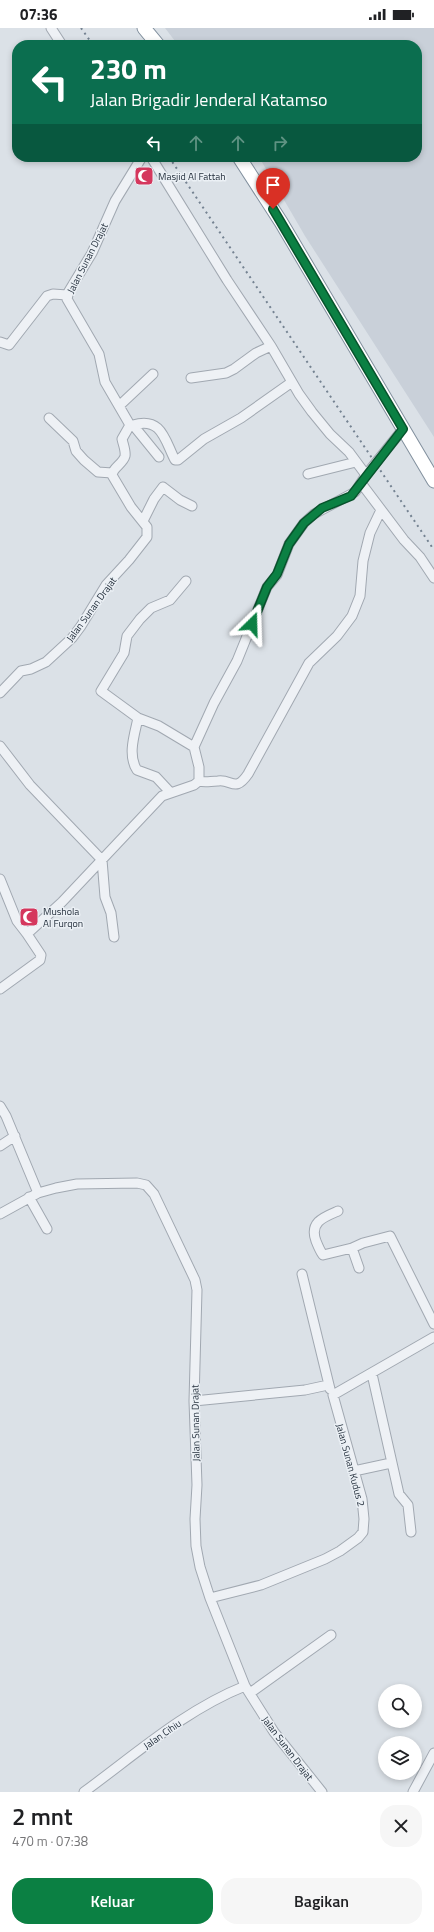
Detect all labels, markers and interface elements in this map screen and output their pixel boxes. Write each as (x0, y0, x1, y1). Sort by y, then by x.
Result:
text: 07:36 (20, 3, 57, 26)
text: 230 m (90, 47, 167, 90)
icon: left (24, 56, 76, 108)
text: Jalan Brigadir Jenderal Katamso (90, 86, 328, 113)
icon: left (143, 132, 165, 154)
icon: ahead (185, 132, 207, 154)
icon: ahead (227, 132, 249, 154)
icon: right (269, 132, 291, 154)
mosque icon: Masjid Al Fattah (133, 165, 155, 187)
pin (256, 168, 290, 209)
place label: Masjid Al Fattah (158, 169, 226, 184)
icon: arrive (262, 174, 284, 196)
street label: Jalan Sunan Drajat (63, 220, 112, 296)
street label: Jalan Sunan Drajat (63, 573, 120, 645)
position arrow (231, 603, 273, 645)
place label: Mushola Al Furqon (43, 904, 83, 931)
mosque icon: Mushola Al Furqon (18, 906, 40, 928)
street label: Jalan Sunan Drajat (187, 1384, 204, 1462)
street label: Jalan Sunan Kudus 2 (332, 1422, 369, 1508)
map controls (378, 1684, 422, 1780)
button: search (378, 1684, 422, 1728)
street label: Jalan Sunan Drajat (258, 1713, 317, 1784)
street label: Jalan Cihiu (140, 1716, 184, 1753)
button: layers (378, 1736, 422, 1780)
text: 2 mnt (12, 1798, 73, 1834)
button: close (380, 1805, 422, 1847)
text: 470 m · 07:38 (12, 1831, 88, 1851)
button: Keluar (12, 1878, 213, 1924)
button: Bagikan (221, 1878, 422, 1924)

